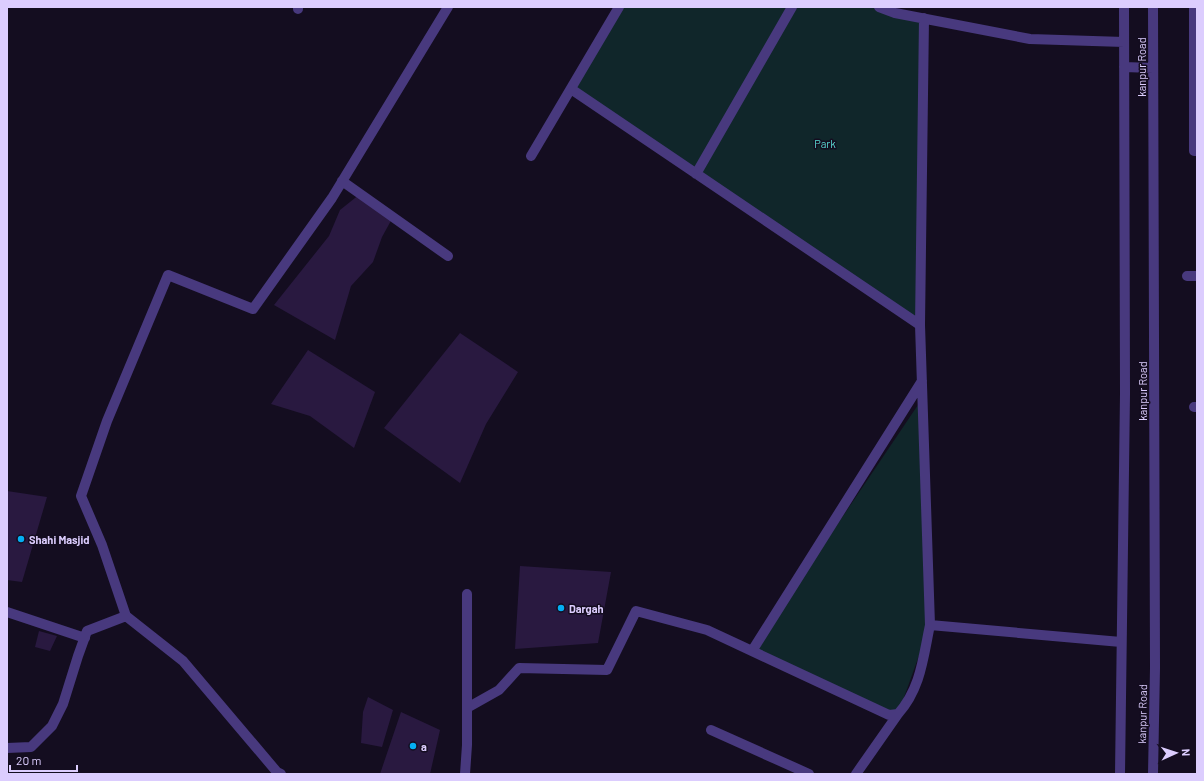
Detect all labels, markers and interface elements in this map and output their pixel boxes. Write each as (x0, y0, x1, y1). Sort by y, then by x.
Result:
street label: kanpur Road (1135, 37, 1148, 97)
park label: Park (814, 137, 836, 150)
street label: kanpur Road (1136, 361, 1149, 421)
place label: Shahi Masjid (29, 533, 89, 546)
marker: Shahi Masjid (16, 534, 26, 544)
place label: Dargah (569, 602, 603, 615)
marker: Dargah (556, 603, 566, 613)
street label: kanpur Road (1135, 684, 1149, 744)
north arrow (1156, 733, 1196, 773)
place label: a (421, 740, 427, 753)
marker: a (408, 741, 418, 751)
scale bar (10, 747, 77, 773)
text: N (1180, 748, 1193, 756)
text: 20 m (16, 753, 42, 767)

